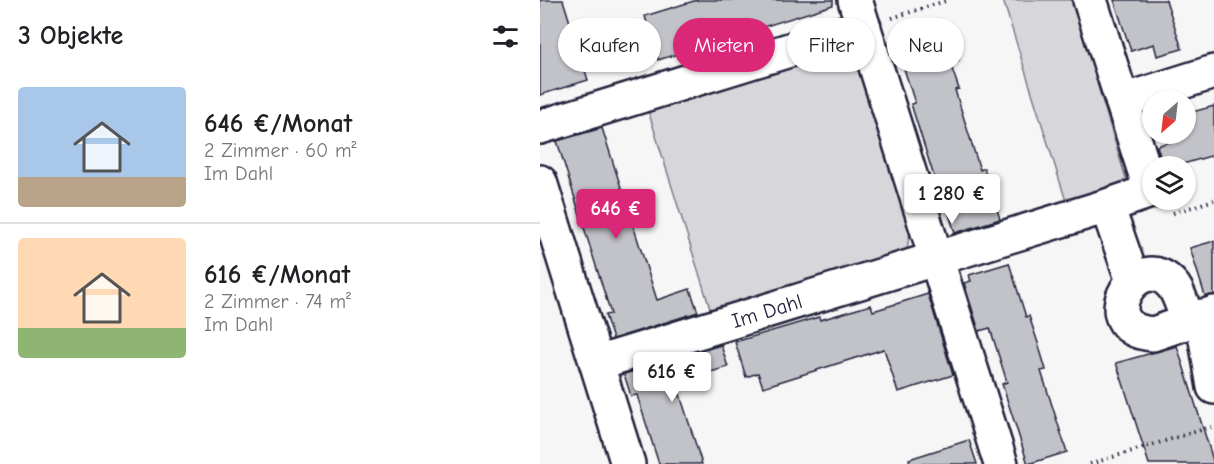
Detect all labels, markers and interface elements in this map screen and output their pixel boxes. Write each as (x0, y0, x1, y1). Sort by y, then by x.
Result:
chip: Kaufen (558, 18, 661, 72)
chip: Mieten (673, 18, 775, 72)
chip: Filter (787, 18, 875, 72)
chip: Neu (887, 18, 964, 72)
icon: filters (489, 20, 522, 53)
text: 3 Objekte (18, 21, 123, 51)
north arrow (1142, 90, 1196, 144)
map controls (1142, 90, 1196, 210)
text: 646 €/Monat (204, 109, 352, 139)
icon: home (66, 111, 138, 183)
text: 2 Zimmer · 60 m² (204, 139, 356, 162)
button: layers (1142, 156, 1196, 210)
text: Im Dahl (204, 162, 273, 185)
pin: 1 280 € (897, 174, 1007, 225)
text: 1 280 € (918, 182, 986, 205)
pin: 646 € (574, 189, 658, 240)
text: 646 € (590, 197, 642, 220)
text: 616 €/Monat (204, 260, 350, 290)
icon: home (66, 262, 138, 334)
street label: Im Dahl (729, 289, 805, 333)
text: 2 Zimmer · 74 m² (204, 290, 351, 313)
text: Im Dahl (204, 313, 273, 336)
pin: 616 € (630, 352, 714, 403)
text: 616 € (647, 360, 697, 383)

